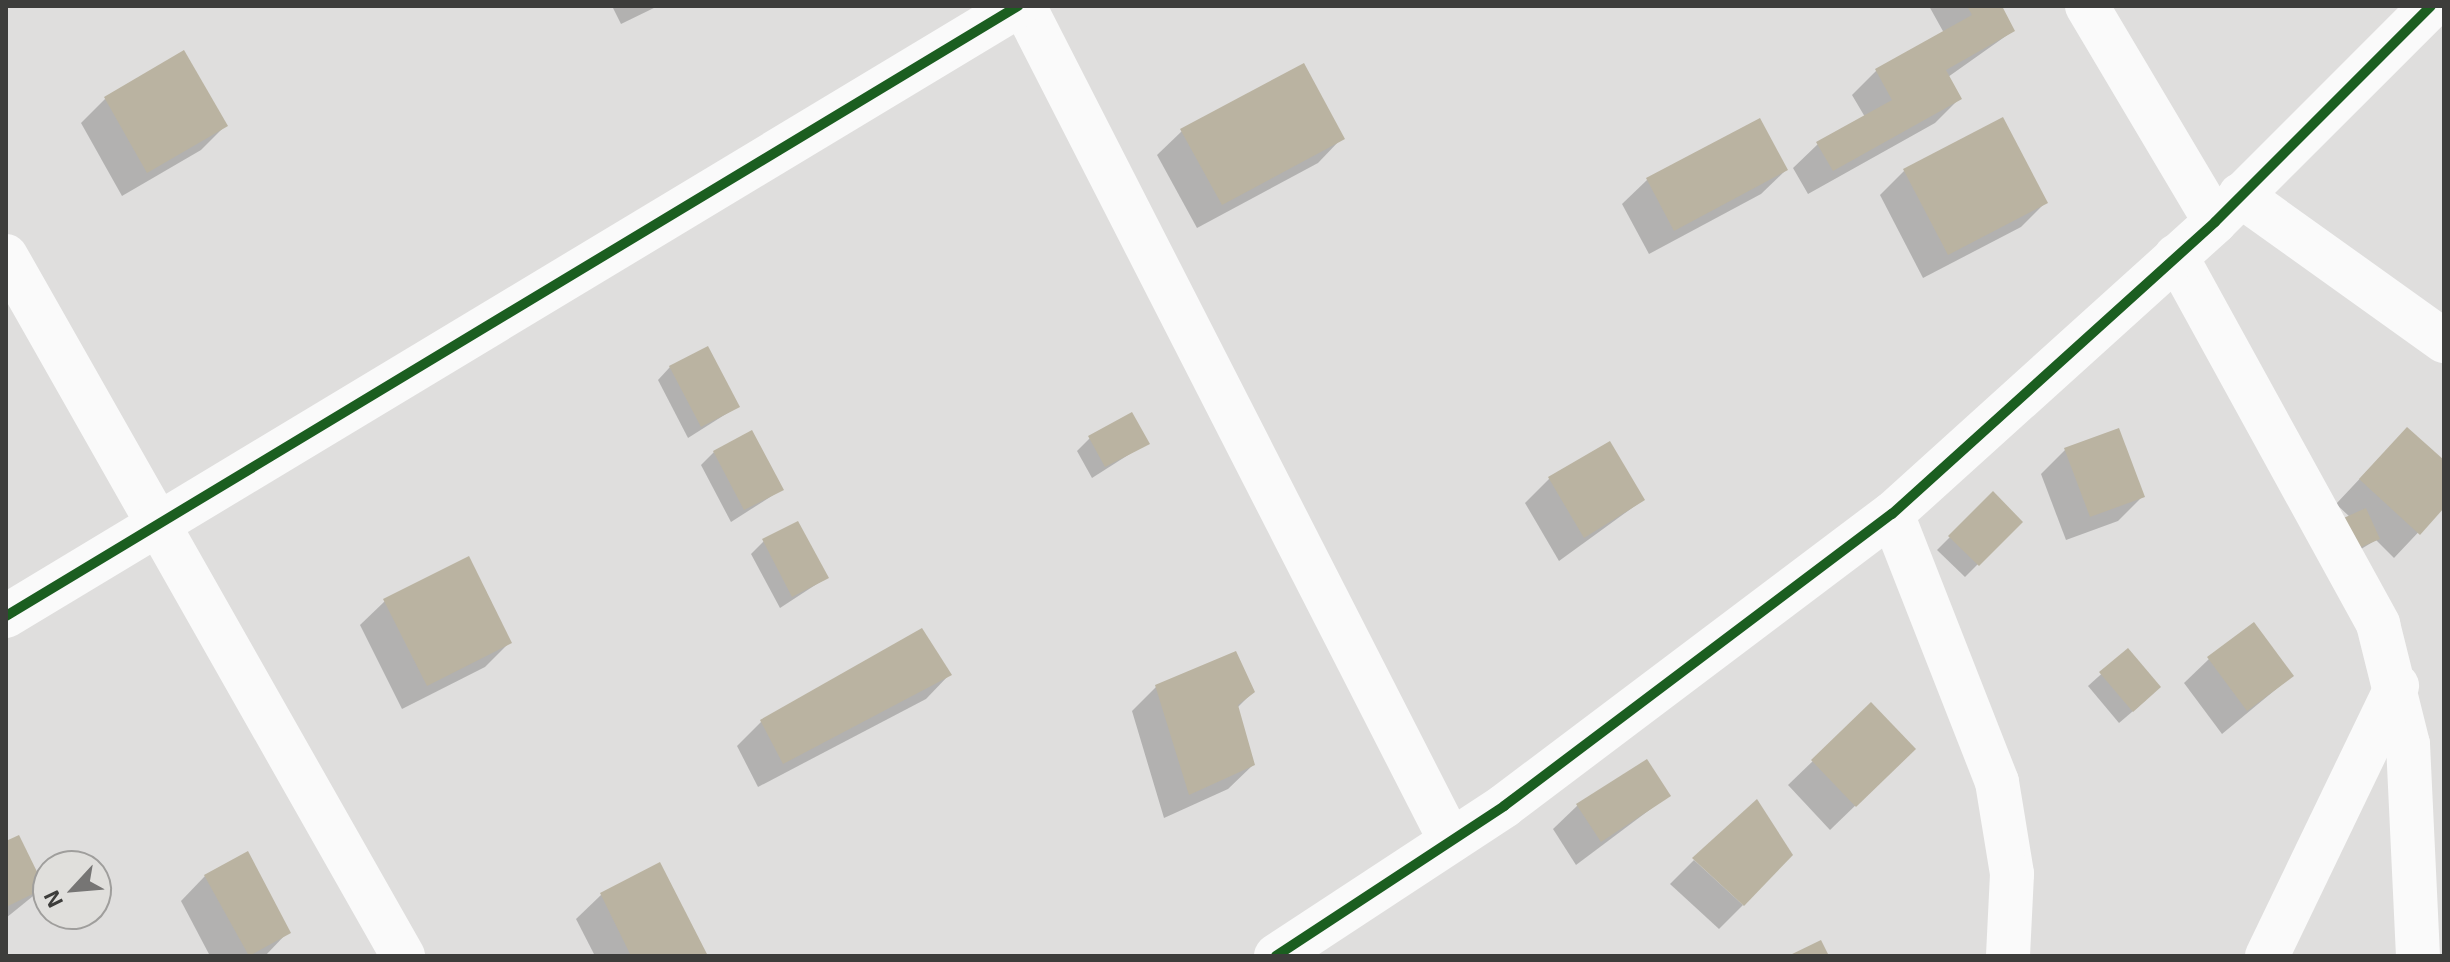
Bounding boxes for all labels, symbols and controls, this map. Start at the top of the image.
north arrow [32,850,112,930]
text: N [37,887,67,912]

